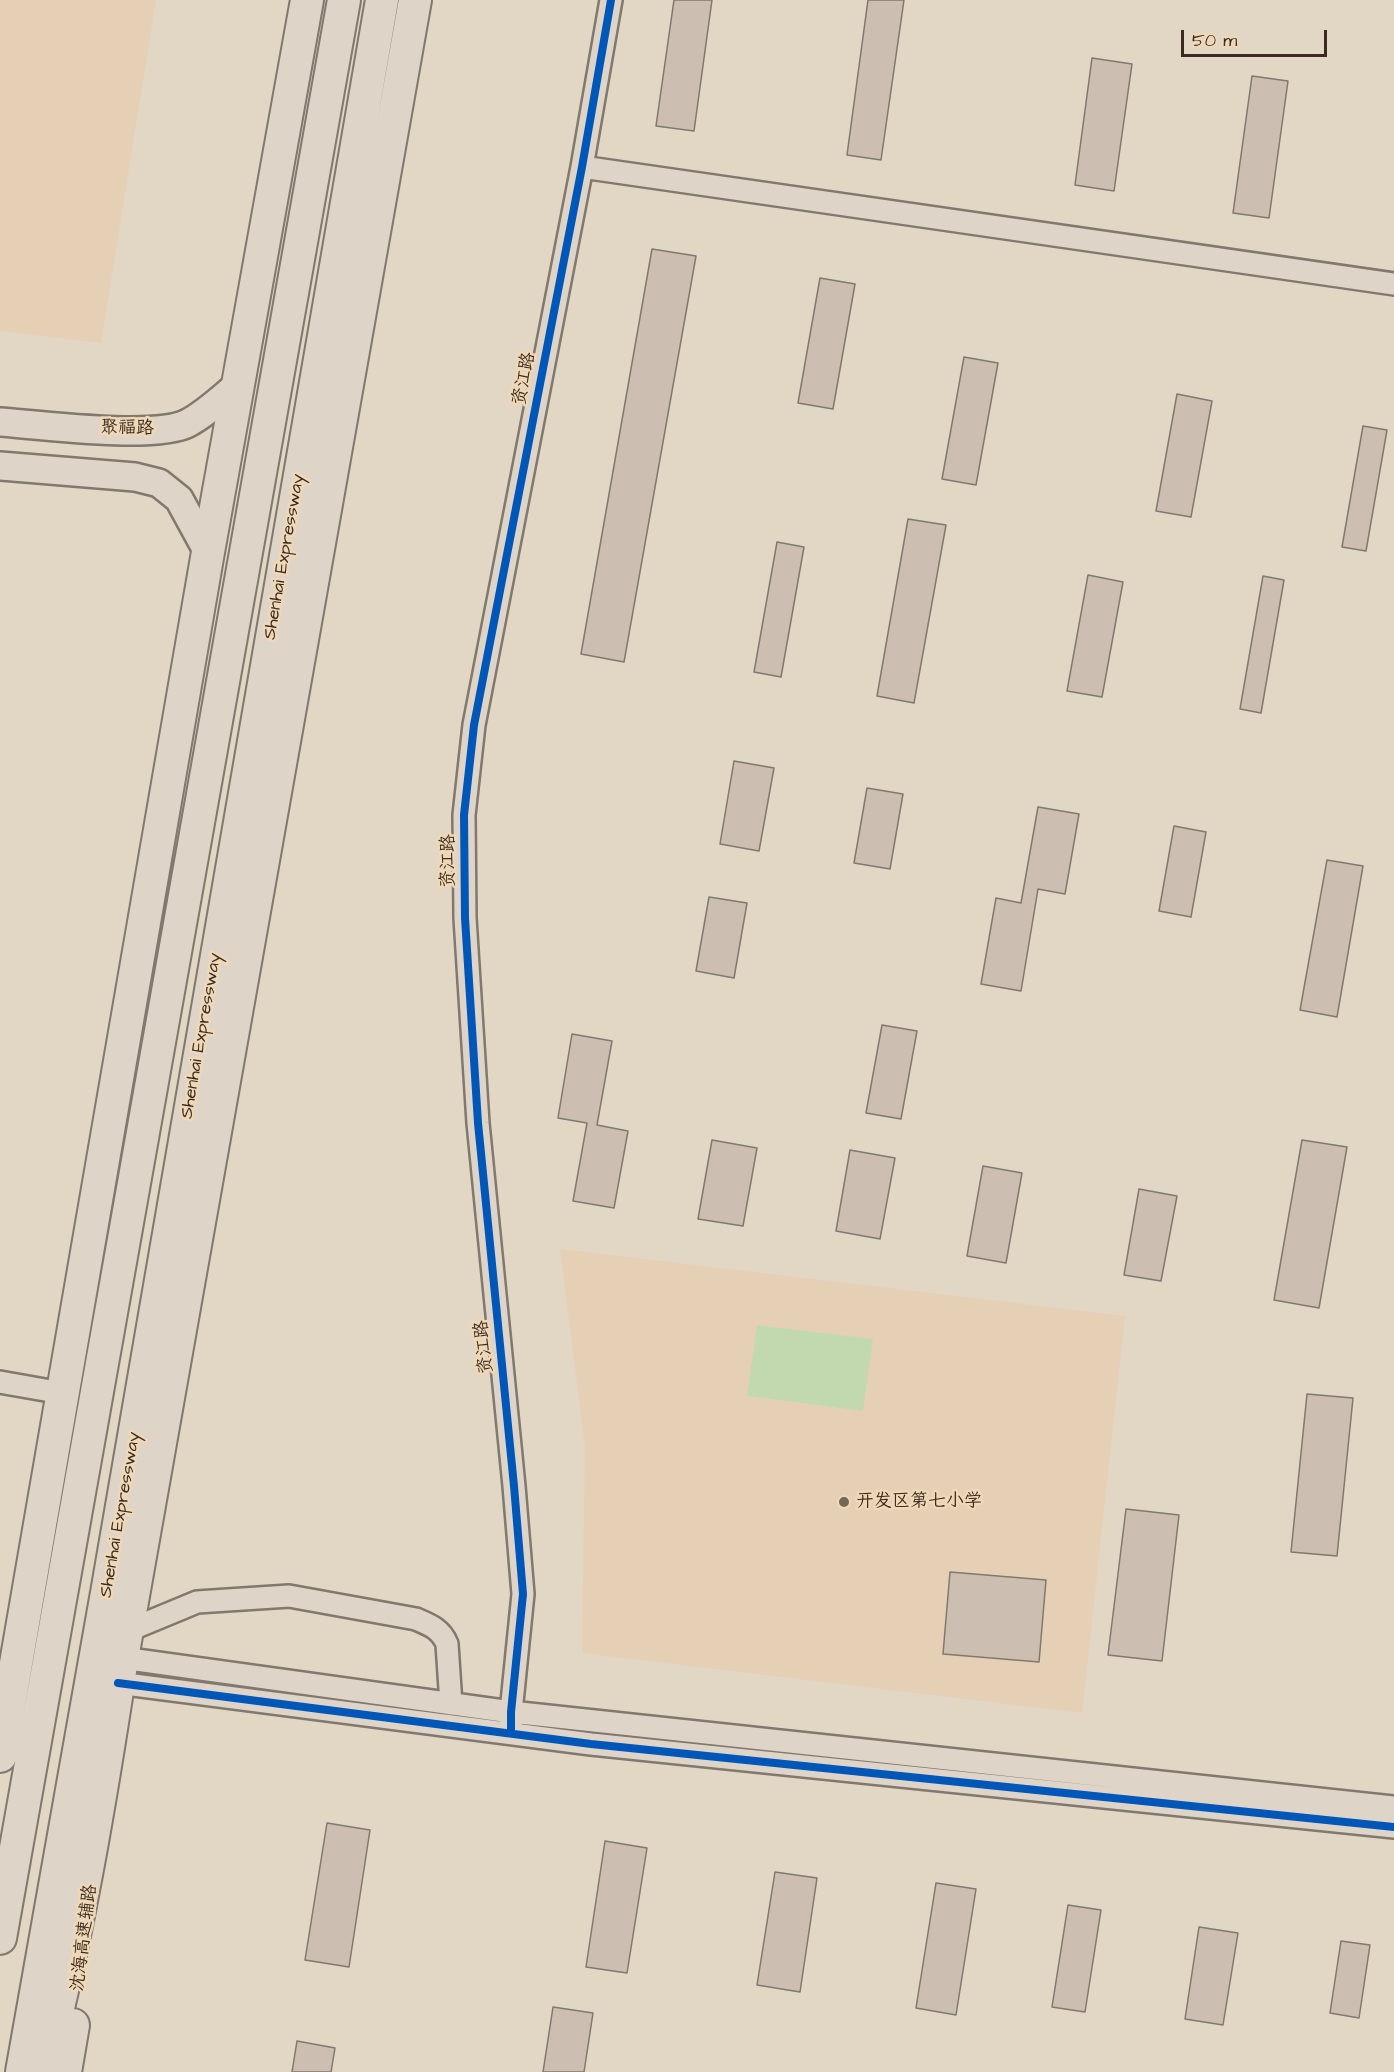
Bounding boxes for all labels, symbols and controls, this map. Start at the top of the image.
scale bar [1184,18,1330,56]
text: 50 m [1192,28,1237,53]
street label: 资江路 [509,350,541,408]
street label: 聚福路 [100,418,154,440]
street label: Shenhai Expressway [260,473,310,641]
street label: 资江路 [438,834,460,888]
street label: Shenhai Expressway [177,952,227,1120]
street label: 资江路 [471,1319,499,1375]
street label: Shenhai Expressway [96,1431,146,1599]
place label: 开发区第七小学 [856,1491,982,1513]
marker: 开发区第七小学 [837,1495,851,1509]
street label: 沈海高速辅路 [68,1883,102,1993]

